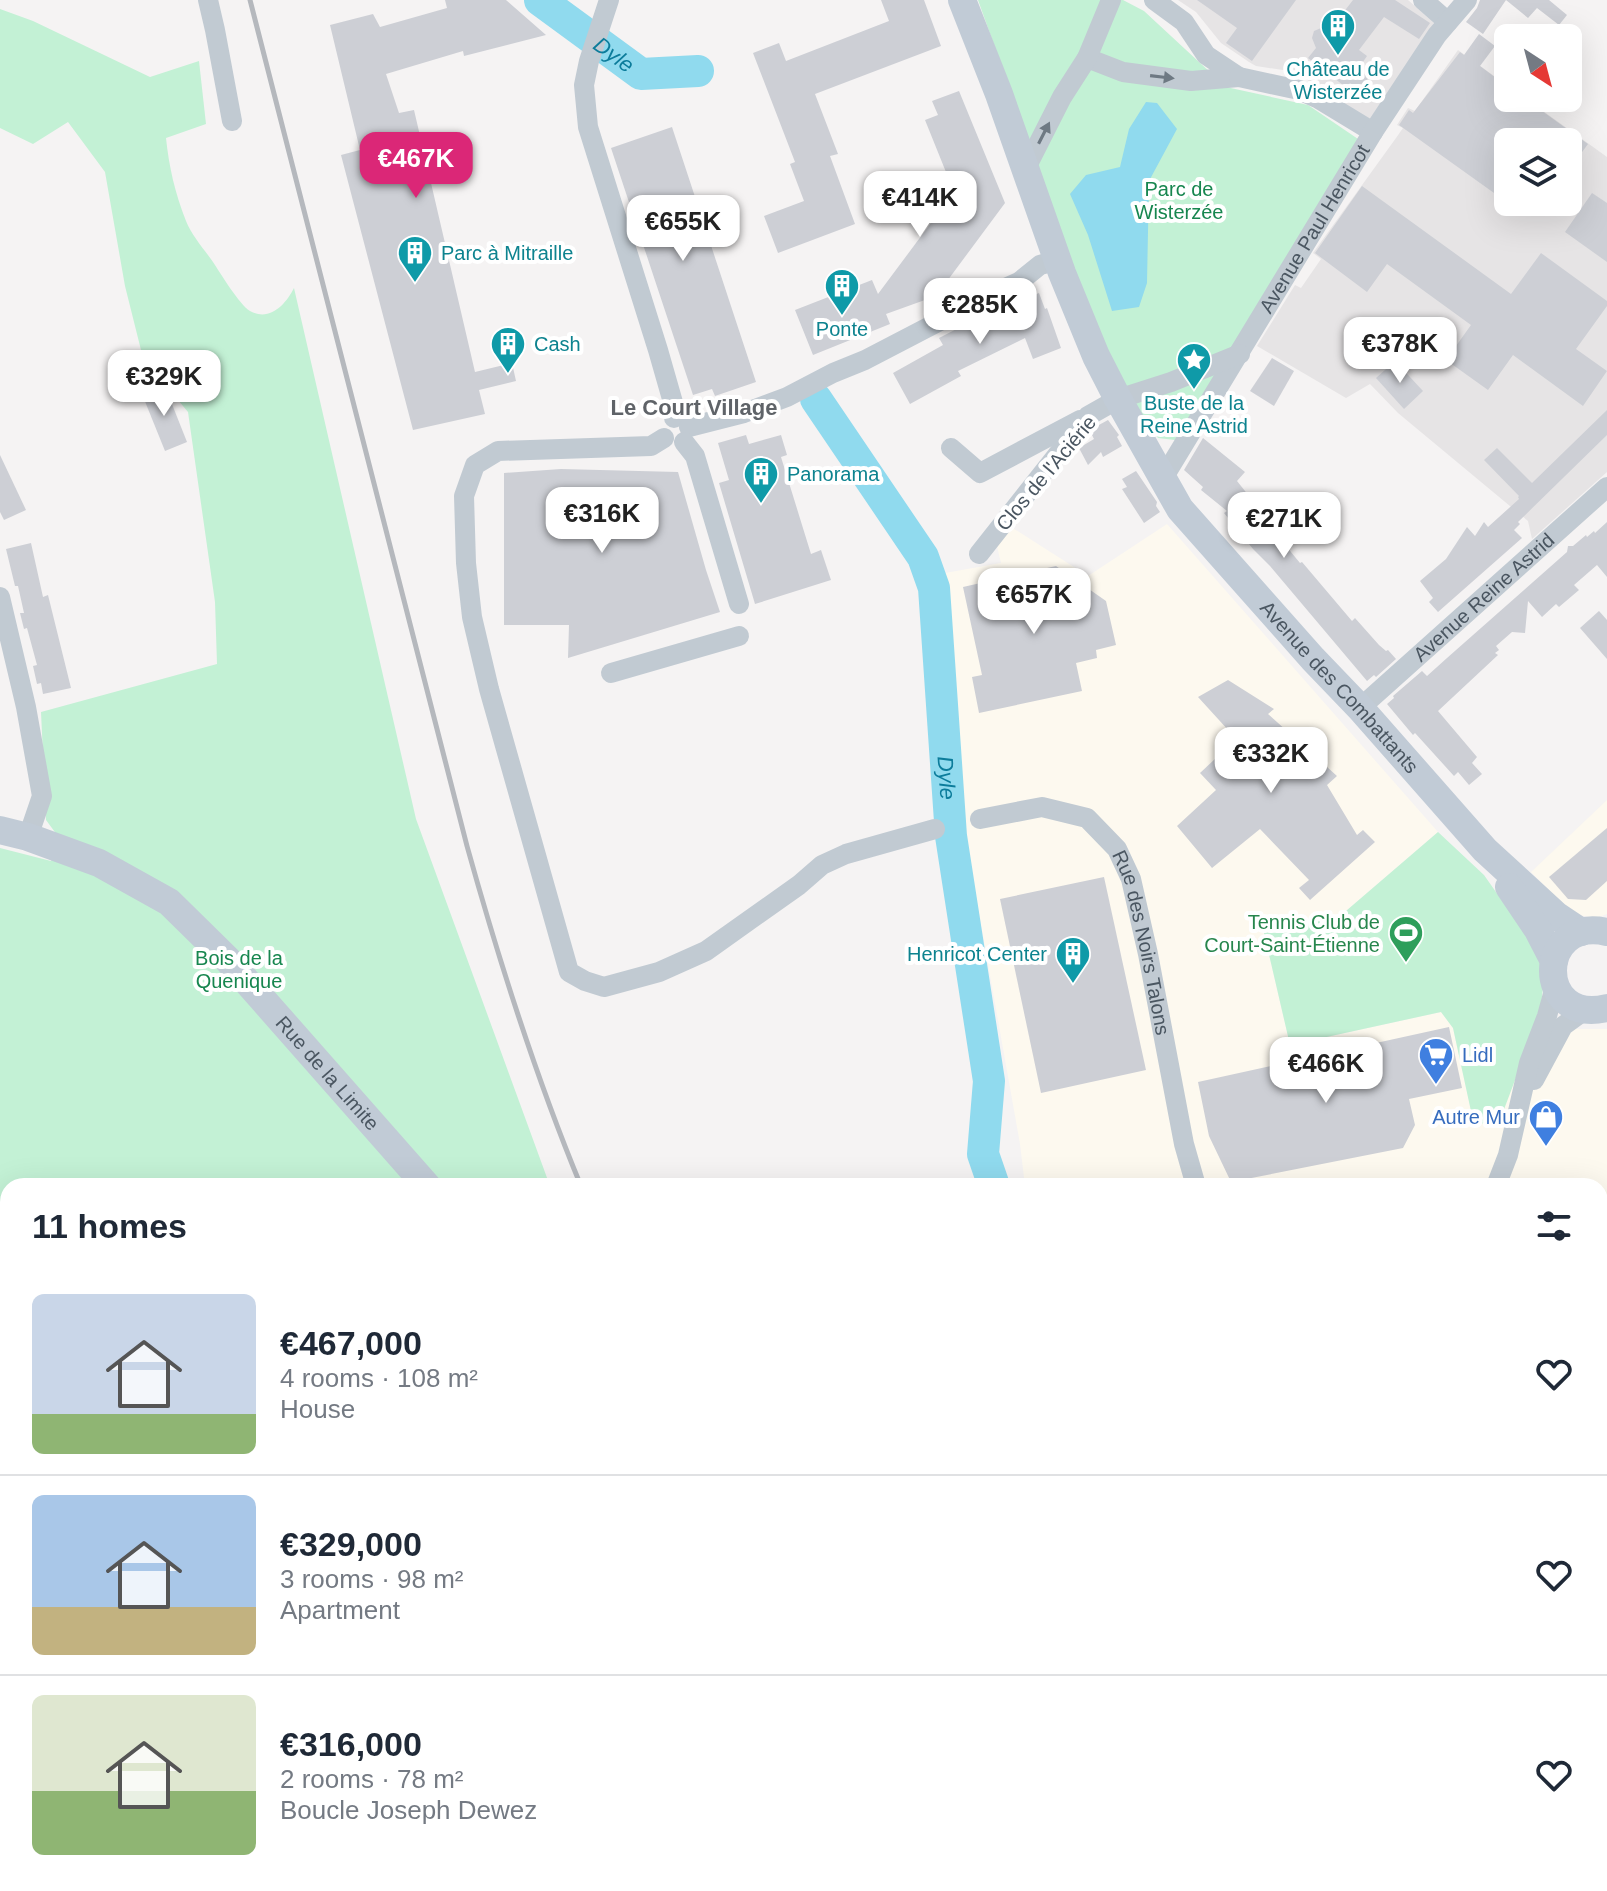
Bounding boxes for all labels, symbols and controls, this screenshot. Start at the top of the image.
building icon: Château de Wisterzée [1319,7,1357,57]
north arrow [1494,24,1582,112]
map controls [1494,24,1582,216]
water label: Dyle [589,31,639,77]
place label: Château de Wisterzée [1286,58,1390,103]
one-way arrow [1150,70,1175,83]
one-way arrow [1037,122,1050,145]
button: layers [1494,128,1582,216]
pin: €467K [360,132,472,200]
street label: Avenue Paul Henricot [1255,140,1374,317]
text: €467K [378,143,454,173]
pin: €414K [864,171,976,239]
park label: Parc de Wisterzée [1135,178,1223,223]
text: €414K [882,182,958,212]
pin: €655K [627,195,739,263]
text: €655K [645,206,721,236]
building icon: Parc à Mitraille [396,234,434,284]
place label: Parc à Mitraille [441,242,573,264]
building icon: Ponte [823,267,861,317]
pin: €285K [924,278,1036,346]
text: €285K [942,289,1018,319]
pin: €378K [1344,317,1456,385]
place label: Ponte [816,318,868,340]
building icon: Cash [489,325,527,375]
text: €378K [1362,328,1438,358]
place label: Cash [534,333,581,355]
place icon: Buste de la Reine Astrid [1175,341,1213,391]
pin: €329K [108,350,220,418]
text: €329K [126,361,202,391]
place label: Buste de la Reine Astrid [1140,392,1248,437]
district label: Le Court Village [610,395,778,420]
street label: Clos de l'Aciérie [992,411,1100,535]
building icon: Panorama [742,455,780,505]
place label: Panorama [787,463,880,485]
pin: €316K [546,487,658,555]
pin: €271K [1228,492,1340,560]
text: €316K [564,498,640,528]
text: €271K [1246,503,1322,533]
street label: Avenue Reine Astrid [1409,529,1558,666]
pin: €657K [978,568,1090,636]
text: €657K [996,579,1072,609]
street label: Avenue des Combattants [1256,597,1423,777]
pin: €332K [1215,727,1327,795]
text: €332K [1233,738,1309,768]
water label: Dyle [933,755,961,801]
street label: Rue des Noirs Talons [1108,847,1174,1037]
place label: Tennis Club de Court-Saint-Étienne [1204,911,1380,956]
sports icon: Tennis Club de Court-Saint-Étienne [1387,914,1425,964]
building icon: Henricot Center [1054,935,1092,985]
place label: Henricot Center [907,943,1047,965]
park label: Bois de la Quenique [195,947,284,992]
street label: Rue de la Limite [271,1012,384,1135]
supermarket icon: Lidl [1417,1036,1455,1086]
pin: €466K [1270,1037,1382,1105]
place label: Lidl [1462,1044,1493,1066]
text: €466K [1288,1048,1364,1078]
shop icon: Autre Mur [1527,1098,1565,1148]
place label: Autre Mur [1432,1106,1520,1128]
icon: filters [1532,1204,1576,1248]
text: 11 homes [32,1207,187,1245]
text: €467,000 [280,1324,422,1362]
icon: home [96,1326,192,1422]
icon: heart [1532,1352,1576,1396]
text: 4 rooms · 108 m² [280,1363,478,1393]
text: House [280,1394,355,1424]
text: €329,000 [280,1525,422,1563]
icon: home [96,1527,192,1623]
icon: heart [1532,1553,1576,1597]
text: 3 rooms · 98 m² [280,1564,464,1594]
text: Apartment [280,1595,400,1625]
text: €316,000 [280,1725,422,1763]
icon: home [96,1727,192,1823]
icon: heart [1532,1753,1576,1797]
text: 2 rooms · 78 m² [280,1764,464,1794]
text: Boucle Joseph Dewez [280,1795,537,1825]

